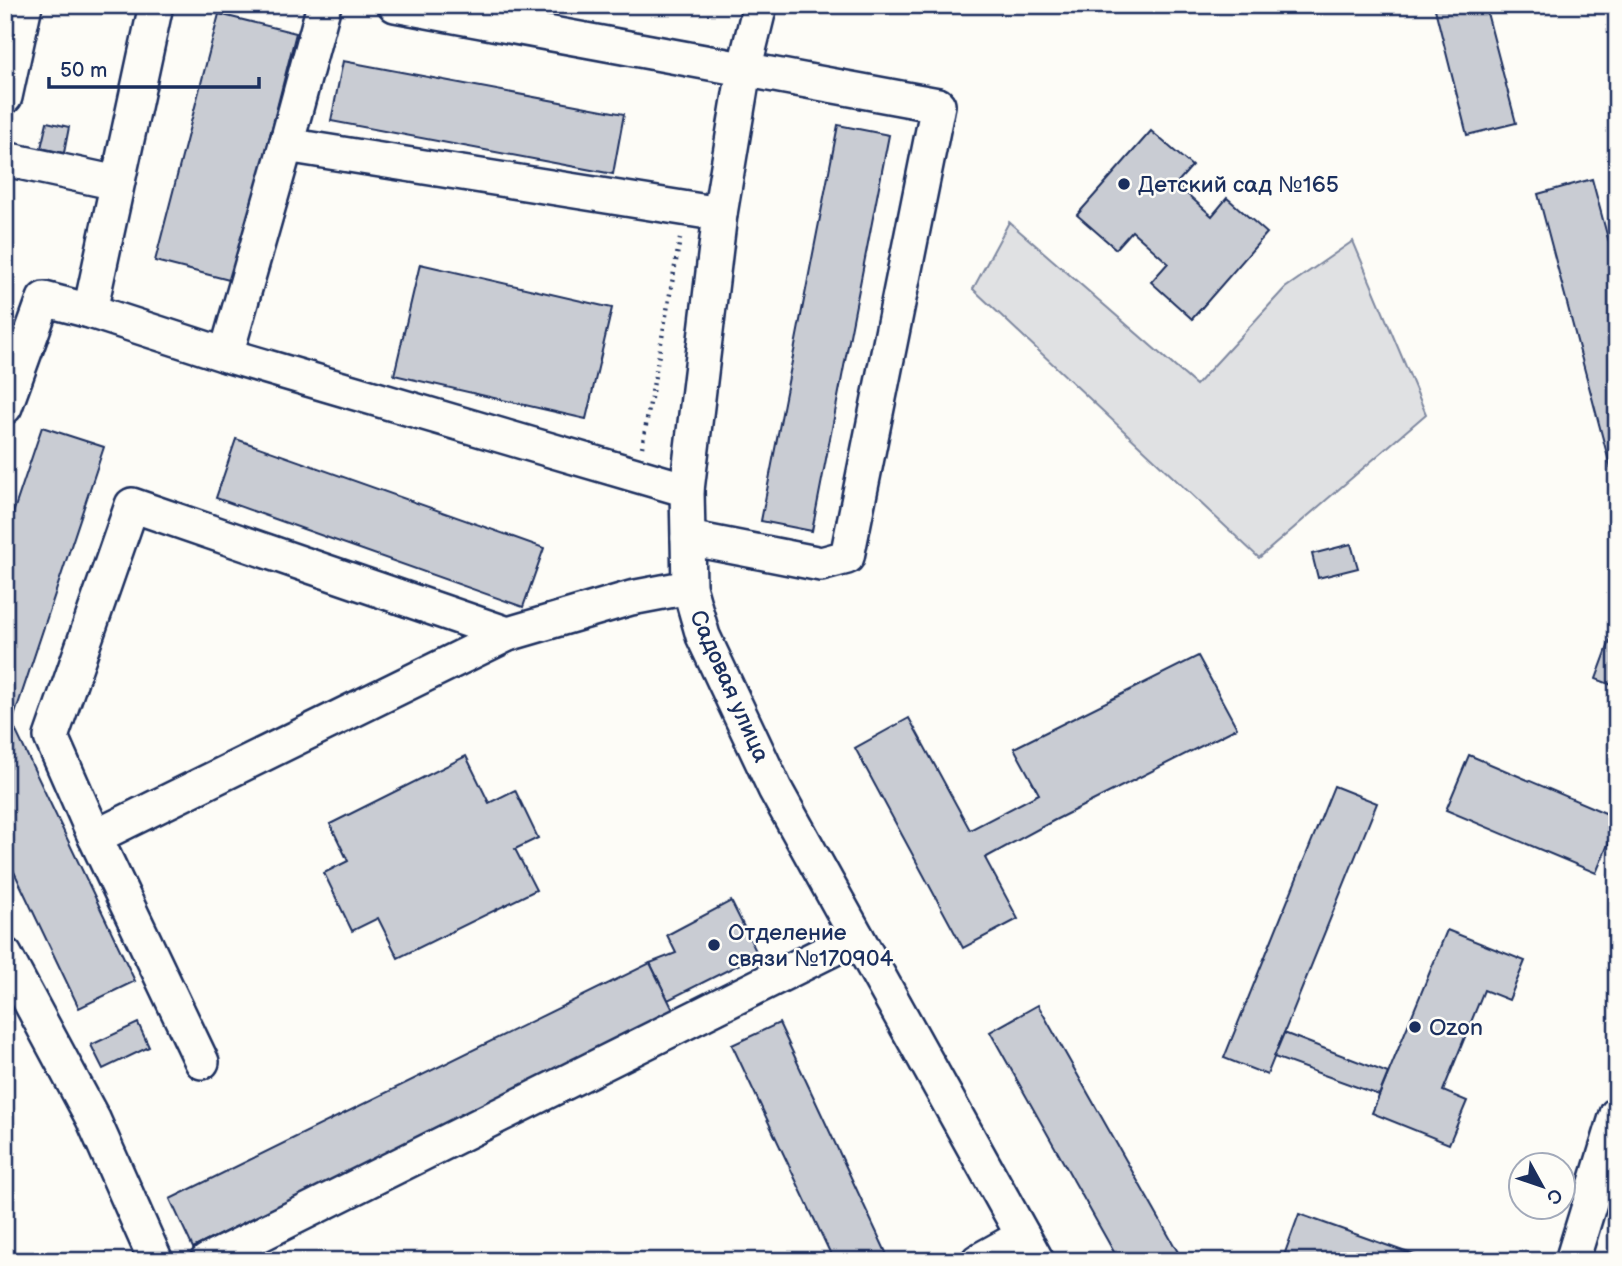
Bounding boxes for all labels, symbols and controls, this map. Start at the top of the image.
scale bar [49,46,259,90]
text: 50 m [60,58,107,83]
place label: Детский сад №165 [1138,171,1339,199]
marker: Детский сад №165 [1116,176,1132,192]
street label: Садовая улица [683,606,775,767]
place label: Отделение связи №170904 [728,919,893,973]
marker: Отделение связи №170904 [706,937,722,953]
place label: Ozon [1429,1014,1483,1042]
marker: Ozon [1407,1019,1423,1035]
north arrow [1506,1150,1576,1220]
text: С [1541,1184,1567,1208]

